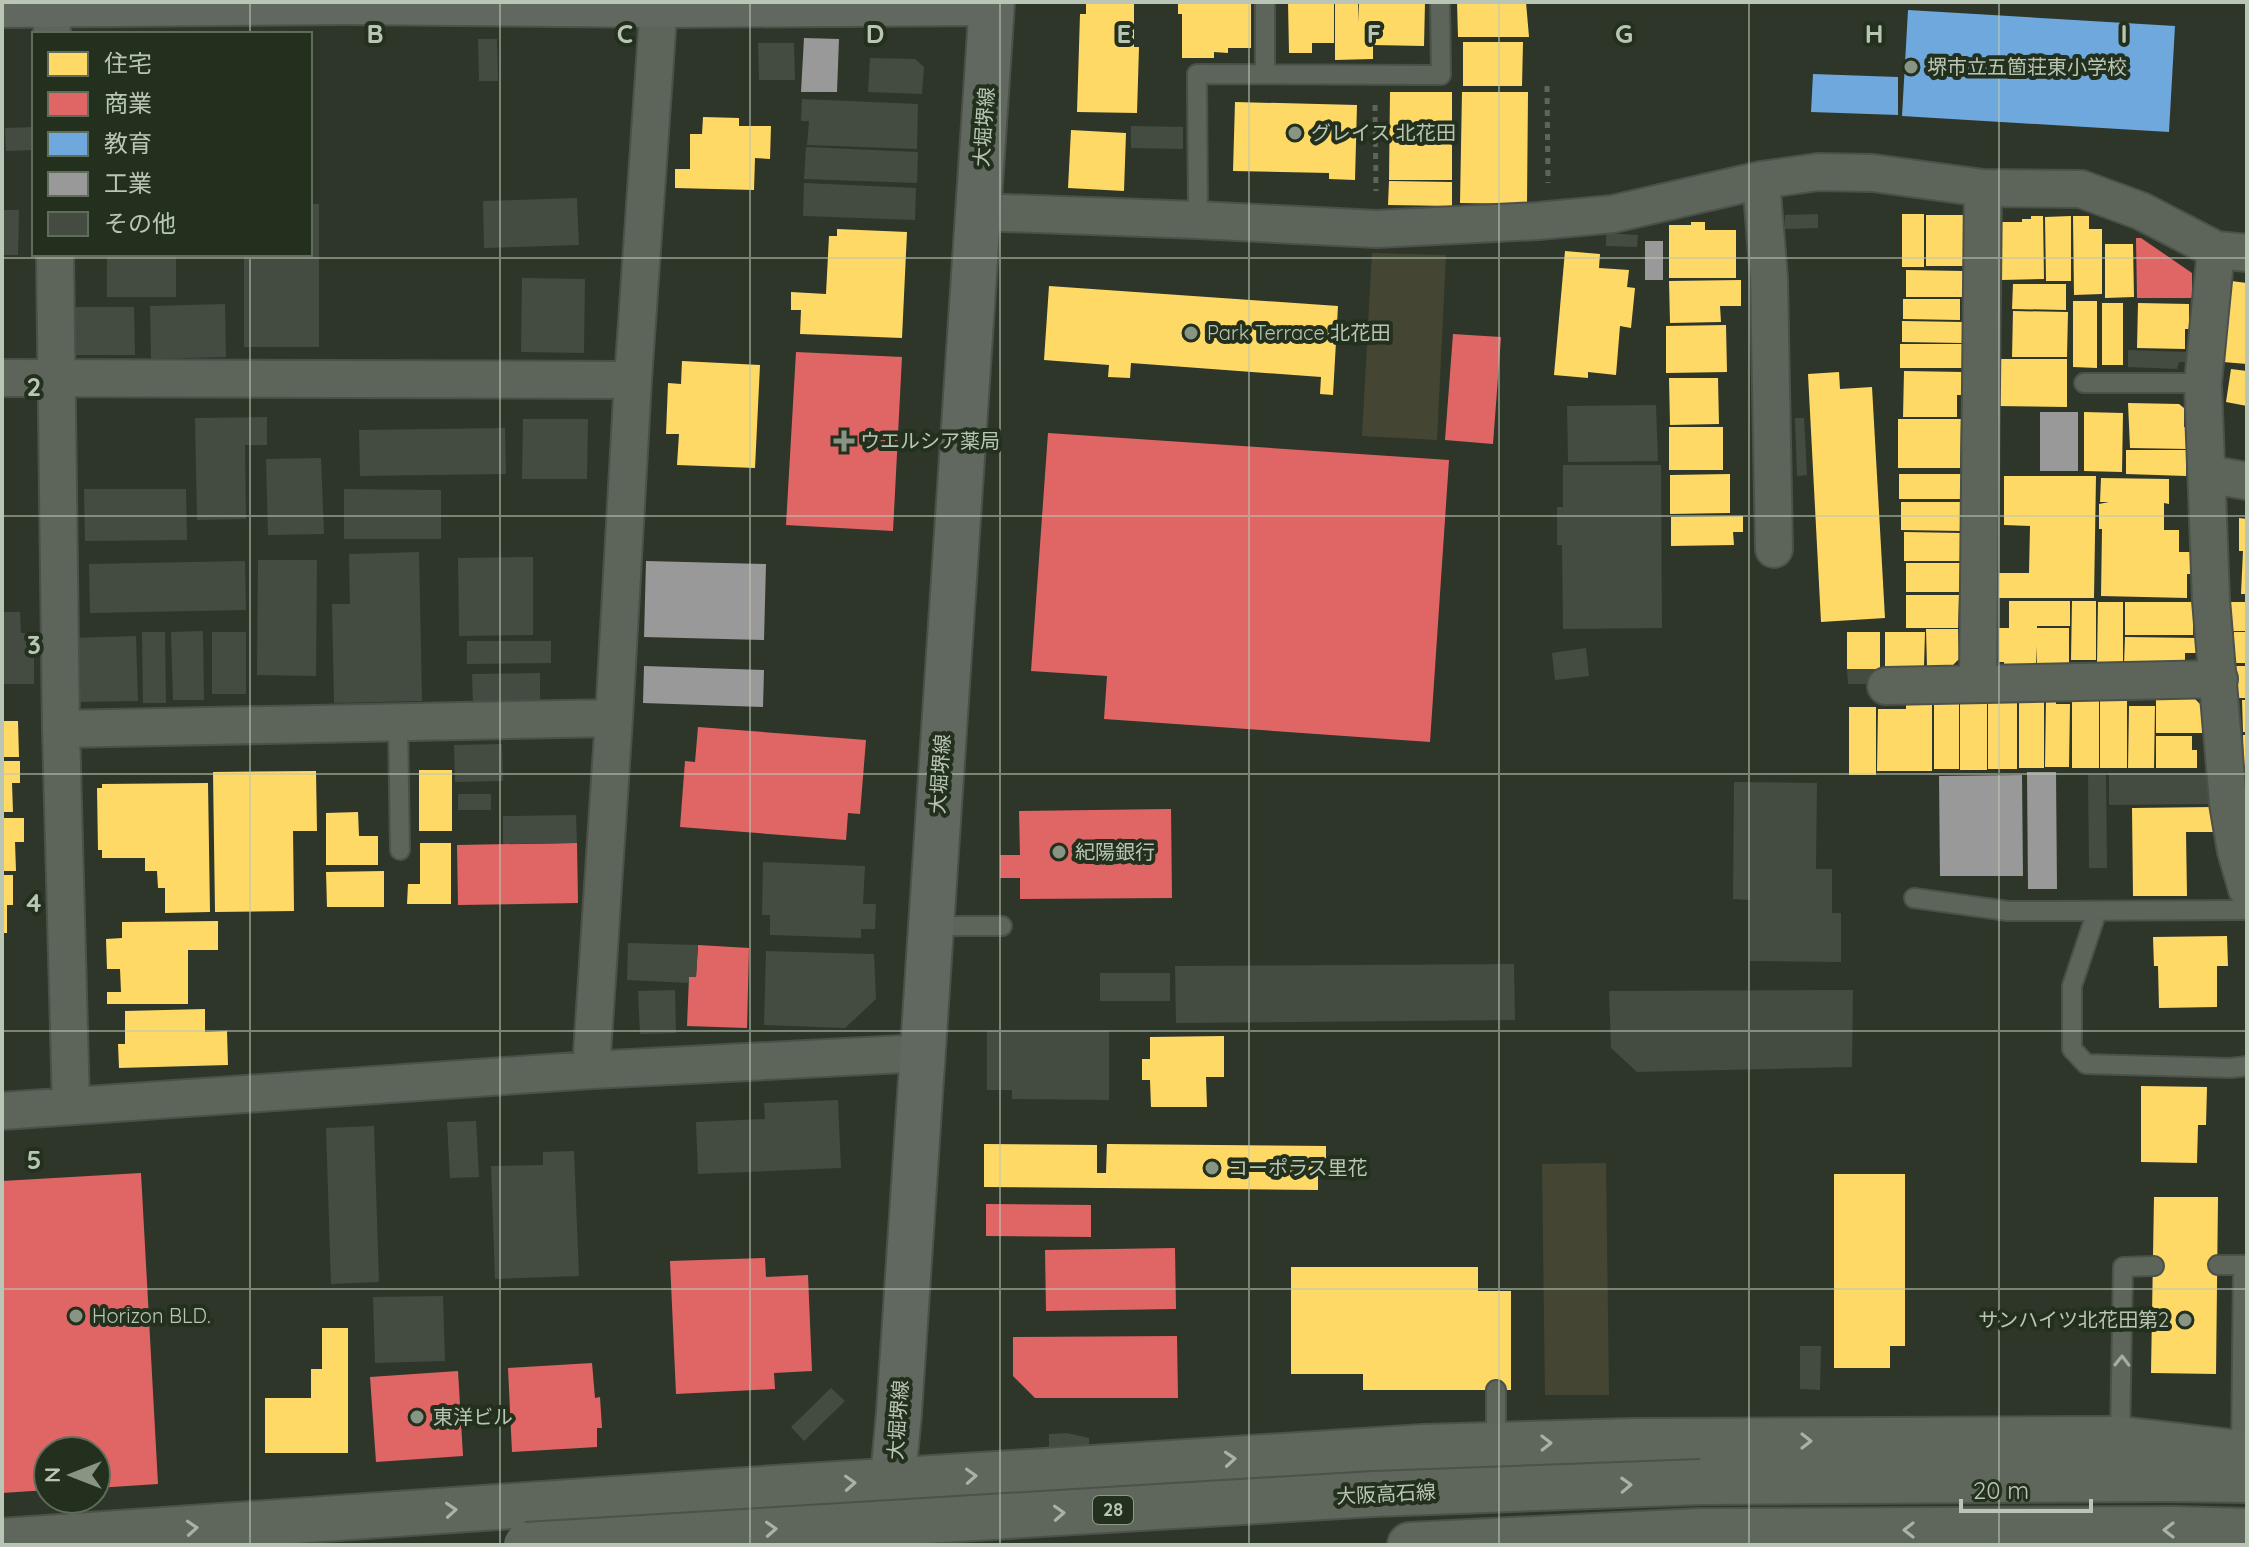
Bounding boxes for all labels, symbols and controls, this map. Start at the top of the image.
text: B [366,17,384,50]
text: C [617,17,633,50]
text: D [866,17,884,50]
text: E [1117,17,1131,50]
text: F [1367,17,1381,50]
text: G [1615,17,1633,50]
text: H [1865,17,1883,50]
text: I [2120,17,2128,50]
legend [32,32,312,256]
text: 住宅 [104,48,152,78]
place label: 堺市立五箇荘東小学校 [1927,54,2127,79]
marker: 堺市立五箇荘東小学校 [1902,58,1920,76]
street label: 大堀堺線 [968,86,999,168]
text: 商業 [104,88,152,118]
place label: グレイス 北花田 [1311,120,1456,145]
marker: グレイス 北花田 [1286,124,1304,142]
text: 教育 [104,128,152,158]
text: 工業 [104,168,152,198]
text: その他 [104,208,176,238]
place label: Park Terrace 北花田 [1207,320,1390,345]
marker: Park Terrace 北花田 [1182,324,1200,342]
text: 2 [27,370,41,403]
place label: ウエルシア薬局 [860,428,1000,453]
marker: ウエルシア薬局 [835,432,853,450]
text: 3 [27,628,41,661]
street label: 大堀堺線 [924,733,955,815]
place label: 紀陽銀行 [1075,839,1155,864]
marker: 紀陽銀行 [1050,843,1068,861]
text: 4 [26,886,42,919]
text: 5 [27,1143,41,1176]
place label: コーポラス里花 [1228,1155,1368,1180]
marker: コーポラス里花 [1203,1159,1221,1177]
place label: Horizon BLD. [92,1303,211,1328]
marker: Horizon BLD. [67,1307,85,1325]
place label: サンハイツ北花田第2 [1978,1307,2169,1332]
marker: サンハイツ北花田第2 [2176,1311,2194,1329]
one-way arrow [2113,1354,2131,1367]
street label: 大堀堺線 [882,1379,913,1461]
place label: 東洋ビル [433,1404,513,1429]
marker: 東洋ビル [408,1408,426,1426]
one-way arrow [1800,1432,1813,1449]
north arrow [32,1435,112,1515]
one-way arrow [1540,1435,1553,1452]
one-way arrow [1224,1451,1237,1468]
scale bar [1961,1463,2091,1513]
text: N [38,1467,66,1483]
one-way arrow [965,1468,978,1485]
one-way arrow [844,1475,857,1492]
text: 20 m [1973,1475,2029,1505]
one-way arrow [1620,1476,1633,1493]
street label: 大阪高石線 [1335,1478,1437,1509]
road number: 28 [1093,1496,1133,1524]
one-way arrow [445,1502,458,1519]
one-way arrow [1053,1505,1066,1522]
one-way arrow [186,1520,199,1537]
one-way arrow [765,1521,778,1538]
one-way arrow [1902,1521,1915,1539]
one-way arrow [2162,1521,2175,1539]

